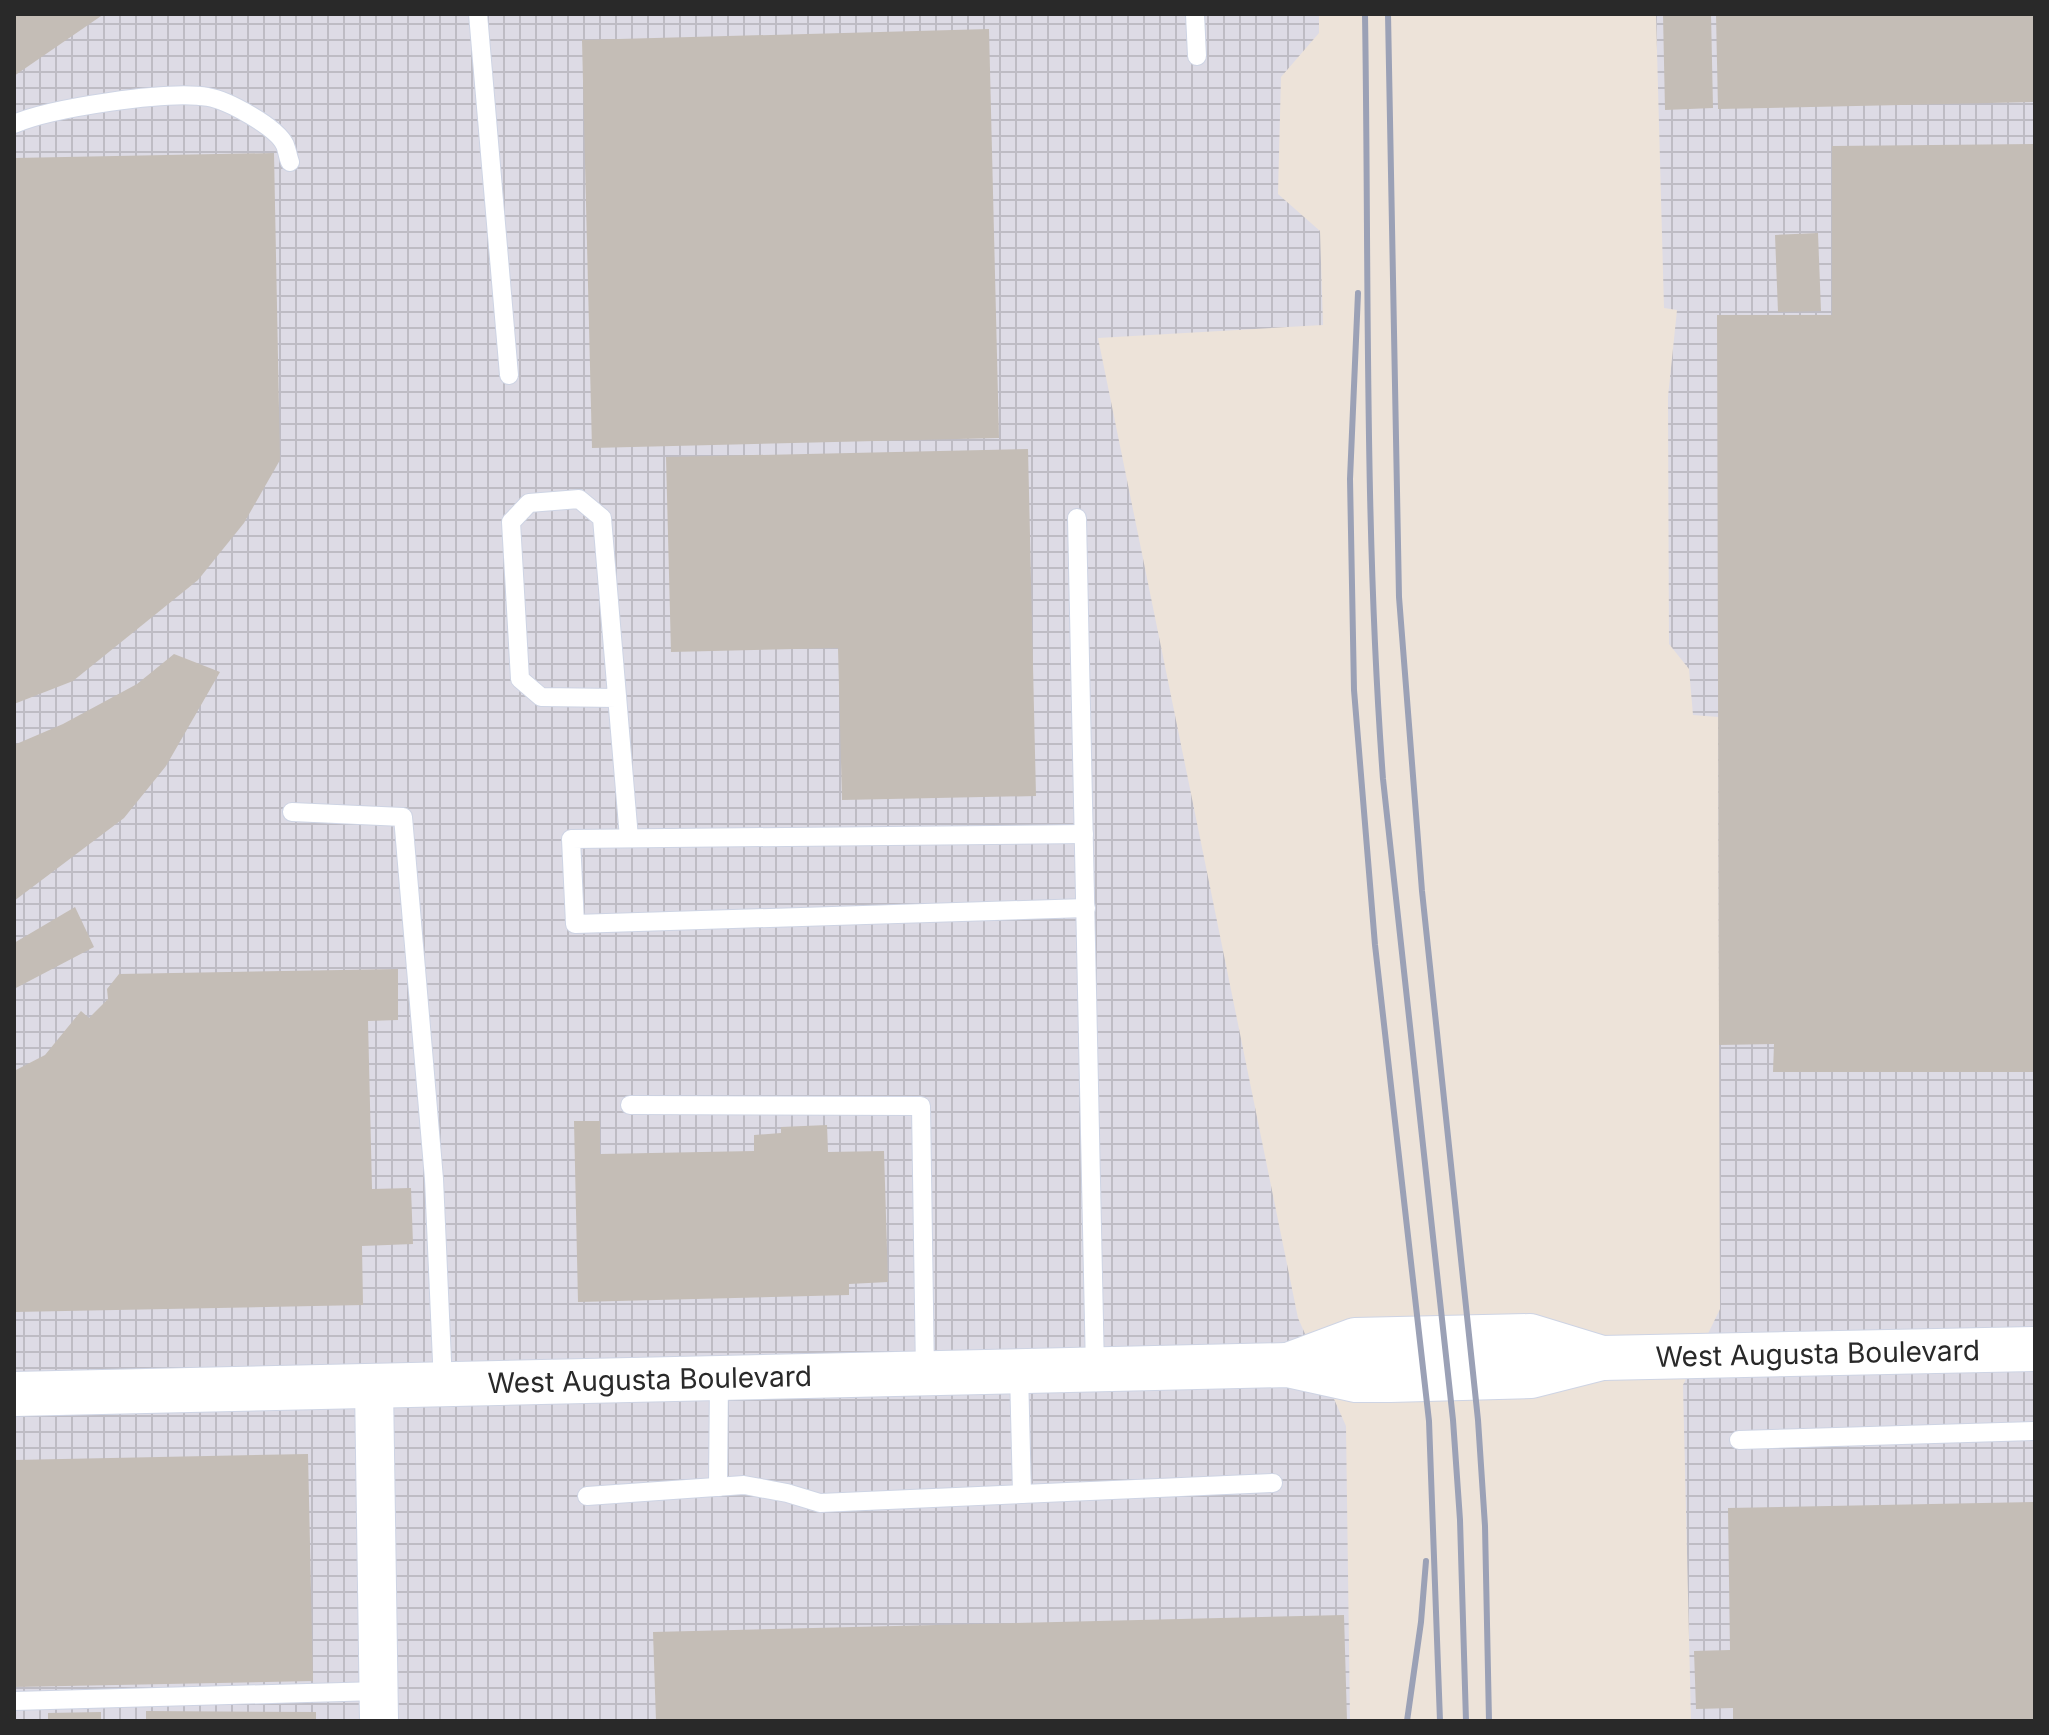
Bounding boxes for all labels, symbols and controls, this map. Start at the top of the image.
street label: West Augusta Boulevard [1655,1333,1980,1374]
street label: West Augusta Boulevard [487,1359,812,1400]

